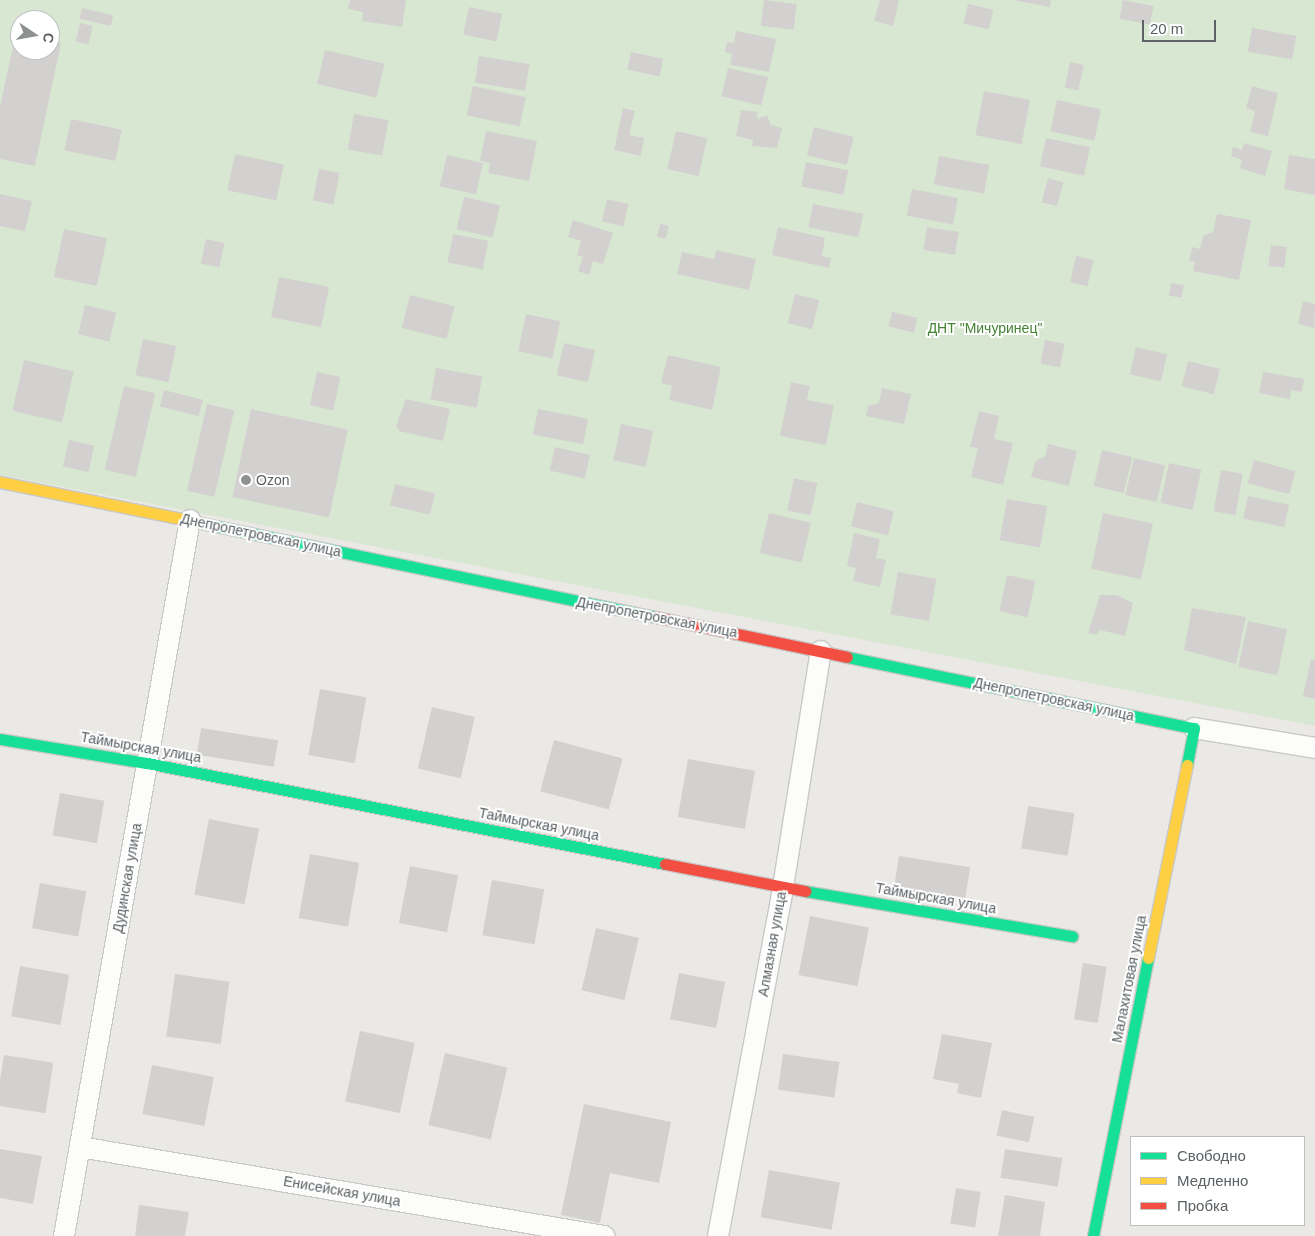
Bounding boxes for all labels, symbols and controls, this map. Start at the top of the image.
north arrow [10,10,60,60]
scale bar [1145,10,1219,42]
text: 20 m [1150,20,1183,37]
text: С [40,31,58,45]
park label: ДНТ "Мичуринец" [928,320,1042,336]
place label: Ozon [256,472,289,488]
marker: Ozon [240,474,252,486]
street label: Днепропетровская улица [179,510,343,560]
street label: Днепропетровская улица [575,593,739,641]
street label: Днепропетровская улица [972,674,1136,724]
street label: Таймырская улица [79,728,203,766]
street label: Таймырская улица [477,804,601,844]
street label: Дудинская улица [109,822,145,934]
street label: Таймырская улица [874,879,998,917]
street label: Алмазная улица [754,890,790,998]
street label: Малахитовая улица [1108,914,1150,1044]
legend [1130,1136,1305,1226]
text: Свободно [1177,1147,1246,1164]
street label: Енисейская улица [282,1172,402,1210]
text: Медленно [1177,1172,1248,1189]
text: Пробка [1177,1197,1228,1214]

